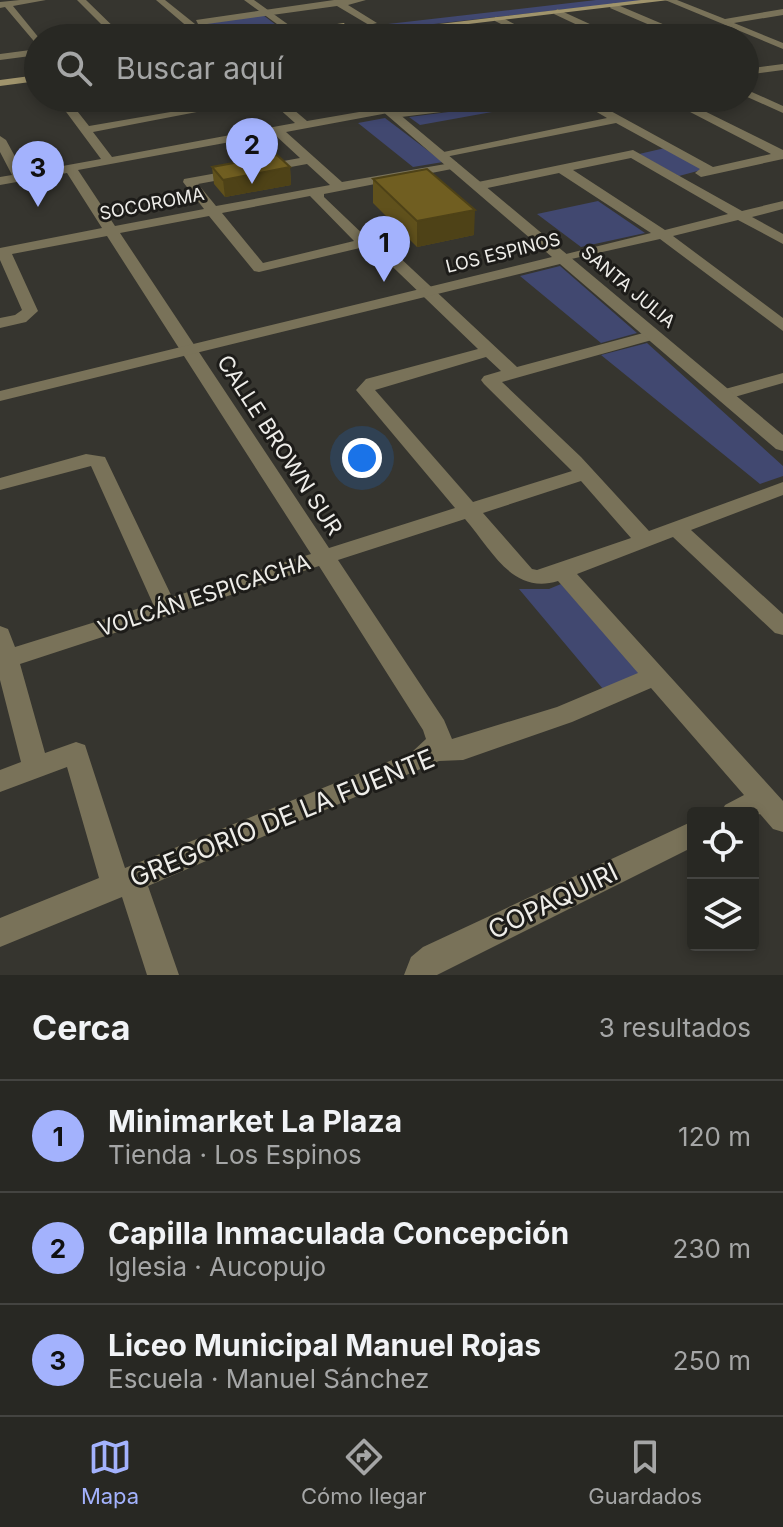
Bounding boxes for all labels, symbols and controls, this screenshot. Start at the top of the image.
search box [24,24,759,112]
icon: search [52,46,96,90]
text: Buscar aquí [116,50,283,86]
pin: 2 [226,118,278,184]
pin: 3 [12,141,64,207]
street label: SOCOROMA [98,183,206,224]
pin: 1 [358,216,410,282]
street label: LOS ESPINOS [443,228,562,277]
street label: SANTA JULIA [577,241,680,332]
street label: CALLE BROWN SUR [212,350,348,540]
your location [342,438,382,478]
street label: VOLCÁN ESPICACHA [95,548,313,642]
street label: GREGORIO DE LA FUENTE [125,742,439,893]
map controls [687,807,759,951]
button: locate [687,807,759,879]
street label: COPAQUIRI [483,856,623,945]
button: layers [687,879,759,951]
text: Cerca [32,1007,131,1048]
text: 3 resultados [599,1012,751,1043]
text: Minimarket La Plaza [108,1103,402,1139]
text: 1 [52,1121,64,1152]
text: 120 m [678,1121,751,1152]
text: Tienda · Los Espinos [108,1139,362,1170]
text: Capilla Inmaculada Concepción [108,1215,569,1251]
text: 2 [50,1233,66,1264]
text: 230 m [673,1233,751,1264]
text: Iglesia · Aucopujo [108,1251,326,1282]
text: Liceo Municipal Manuel Rojas [108,1327,541,1363]
text: 3 [50,1345,66,1376]
text: 250 m [673,1345,751,1376]
text: Escuela · Manuel Sánchez [108,1363,429,1394]
tab: Mapa [81,1435,139,1509]
tab: Cómo llegar [301,1435,426,1509]
tab: Guardados [588,1435,702,1509]

